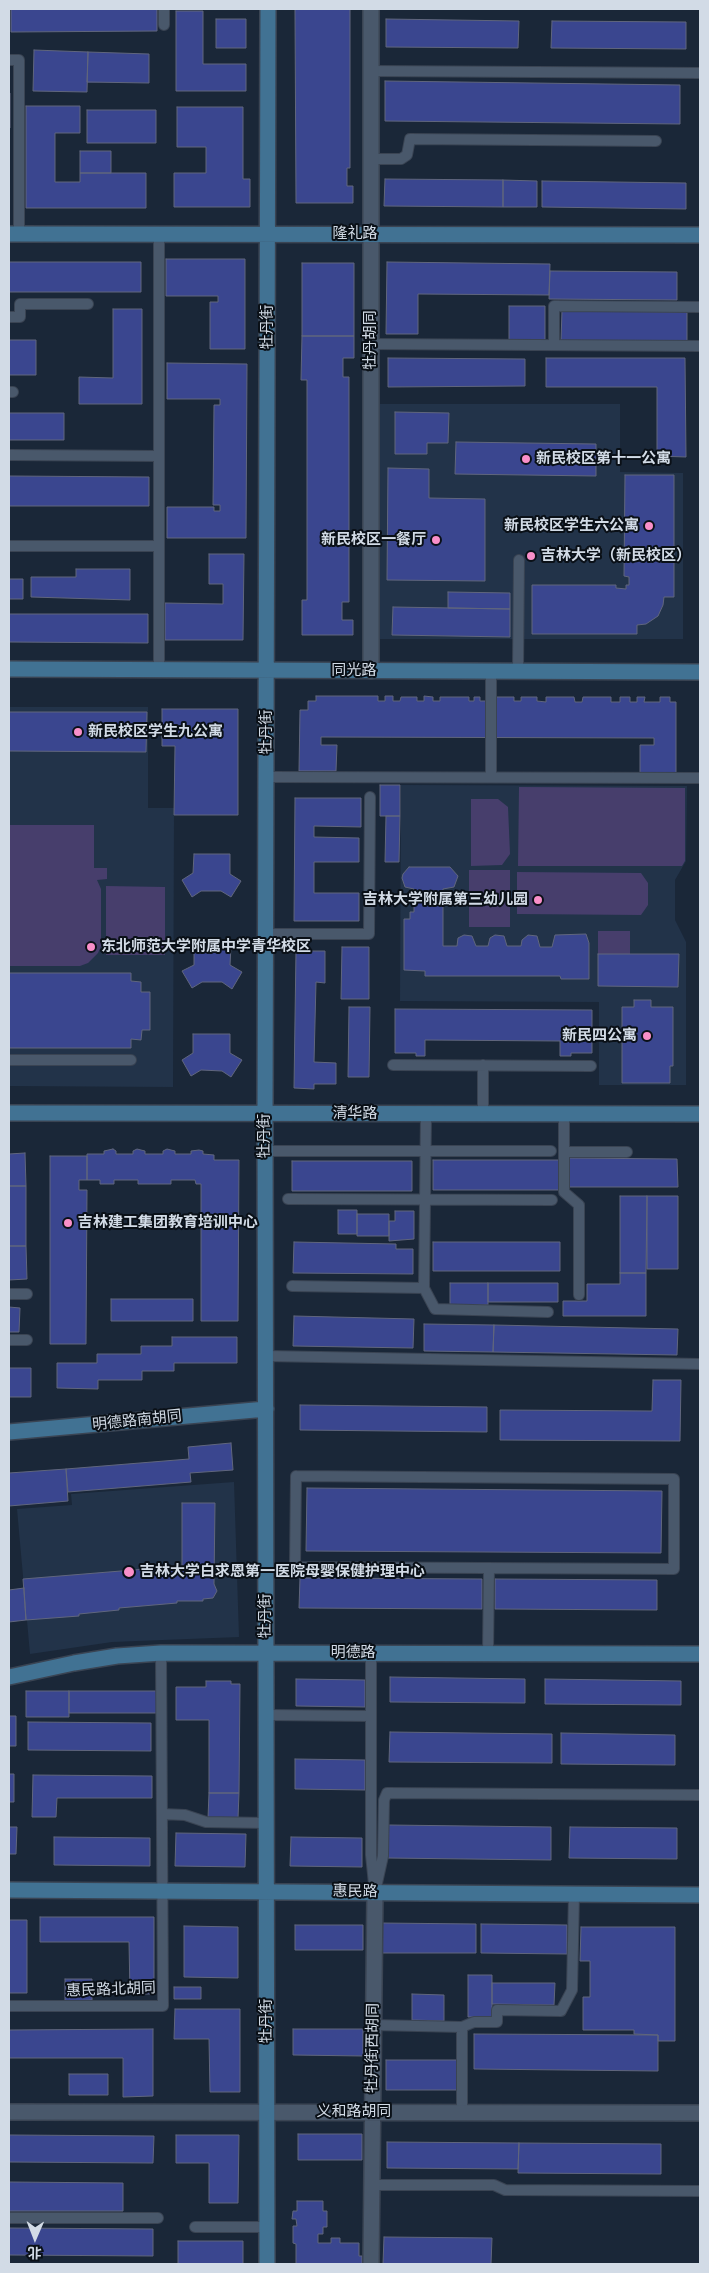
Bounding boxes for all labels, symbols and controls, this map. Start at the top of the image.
street label: 隆礼路 [333,225,377,243]
street label: 牡丹街 [259,305,277,349]
street label: 牡丹胡同 [362,310,380,370]
place label: 新民校区第十一公寓 [536,450,671,468]
marker: 新民校区第十一公寓 [520,453,532,465]
place label: 新民校区学生六公寓 [504,517,639,535]
marker: 新民校区学生六公寓 [643,520,655,532]
place label: 新民校区一餐厅 [321,531,426,549]
marker: 新民校区一餐厅 [430,534,442,546]
place label: 吉林大学（新民校区） [541,547,691,565]
marker: 吉林大学（新民校区） [525,550,537,562]
street label: 同光路 [332,662,376,680]
street label: 牡丹街 [258,710,276,754]
place label: 新民校区学生九公寓 [88,723,223,741]
marker: 新民校区学生九公寓 [72,726,84,738]
place label: 吉林大学附属第三幼儿园 [363,891,528,909]
marker: 吉林大学附属第三幼儿园 [532,894,544,906]
place label: 东北师范大学附属中学青华校区 [101,938,311,956]
marker: 东北师范大学附属中学青华校区 [85,941,97,953]
place label: 新民四公寓 [562,1027,637,1045]
marker: 新民四公寓 [641,1030,653,1042]
street label: 清华路 [333,1105,377,1123]
street label: 牡丹街 [256,1114,274,1158]
place label: 吉林建工集团教育培训中心 [78,1214,258,1232]
marker: 吉林建工集团教育培训中心 [62,1217,74,1229]
street label: 明德路南胡同 [91,1407,183,1435]
place label: 吉林大学白求恩第一医院母婴保健护理中心 [140,1563,425,1581]
marker: 吉林大学白求恩第一医院母婴保健护理中心 [122,1565,136,1579]
street label: 牡丹街 [257,1594,275,1638]
street label: 明德路 [331,1644,375,1662]
street label: 惠民路 [332,1883,378,1901]
street label: 惠民路北胡同 [66,1979,156,2001]
street label: 牡丹街 [258,1999,276,2043]
street label: 牡丹街西胡同 [363,2003,383,2093]
street label: 义和路胡同 [317,2103,391,2121]
north arrow [10,2213,60,2263]
text: 北 [28,2244,42,2262]

